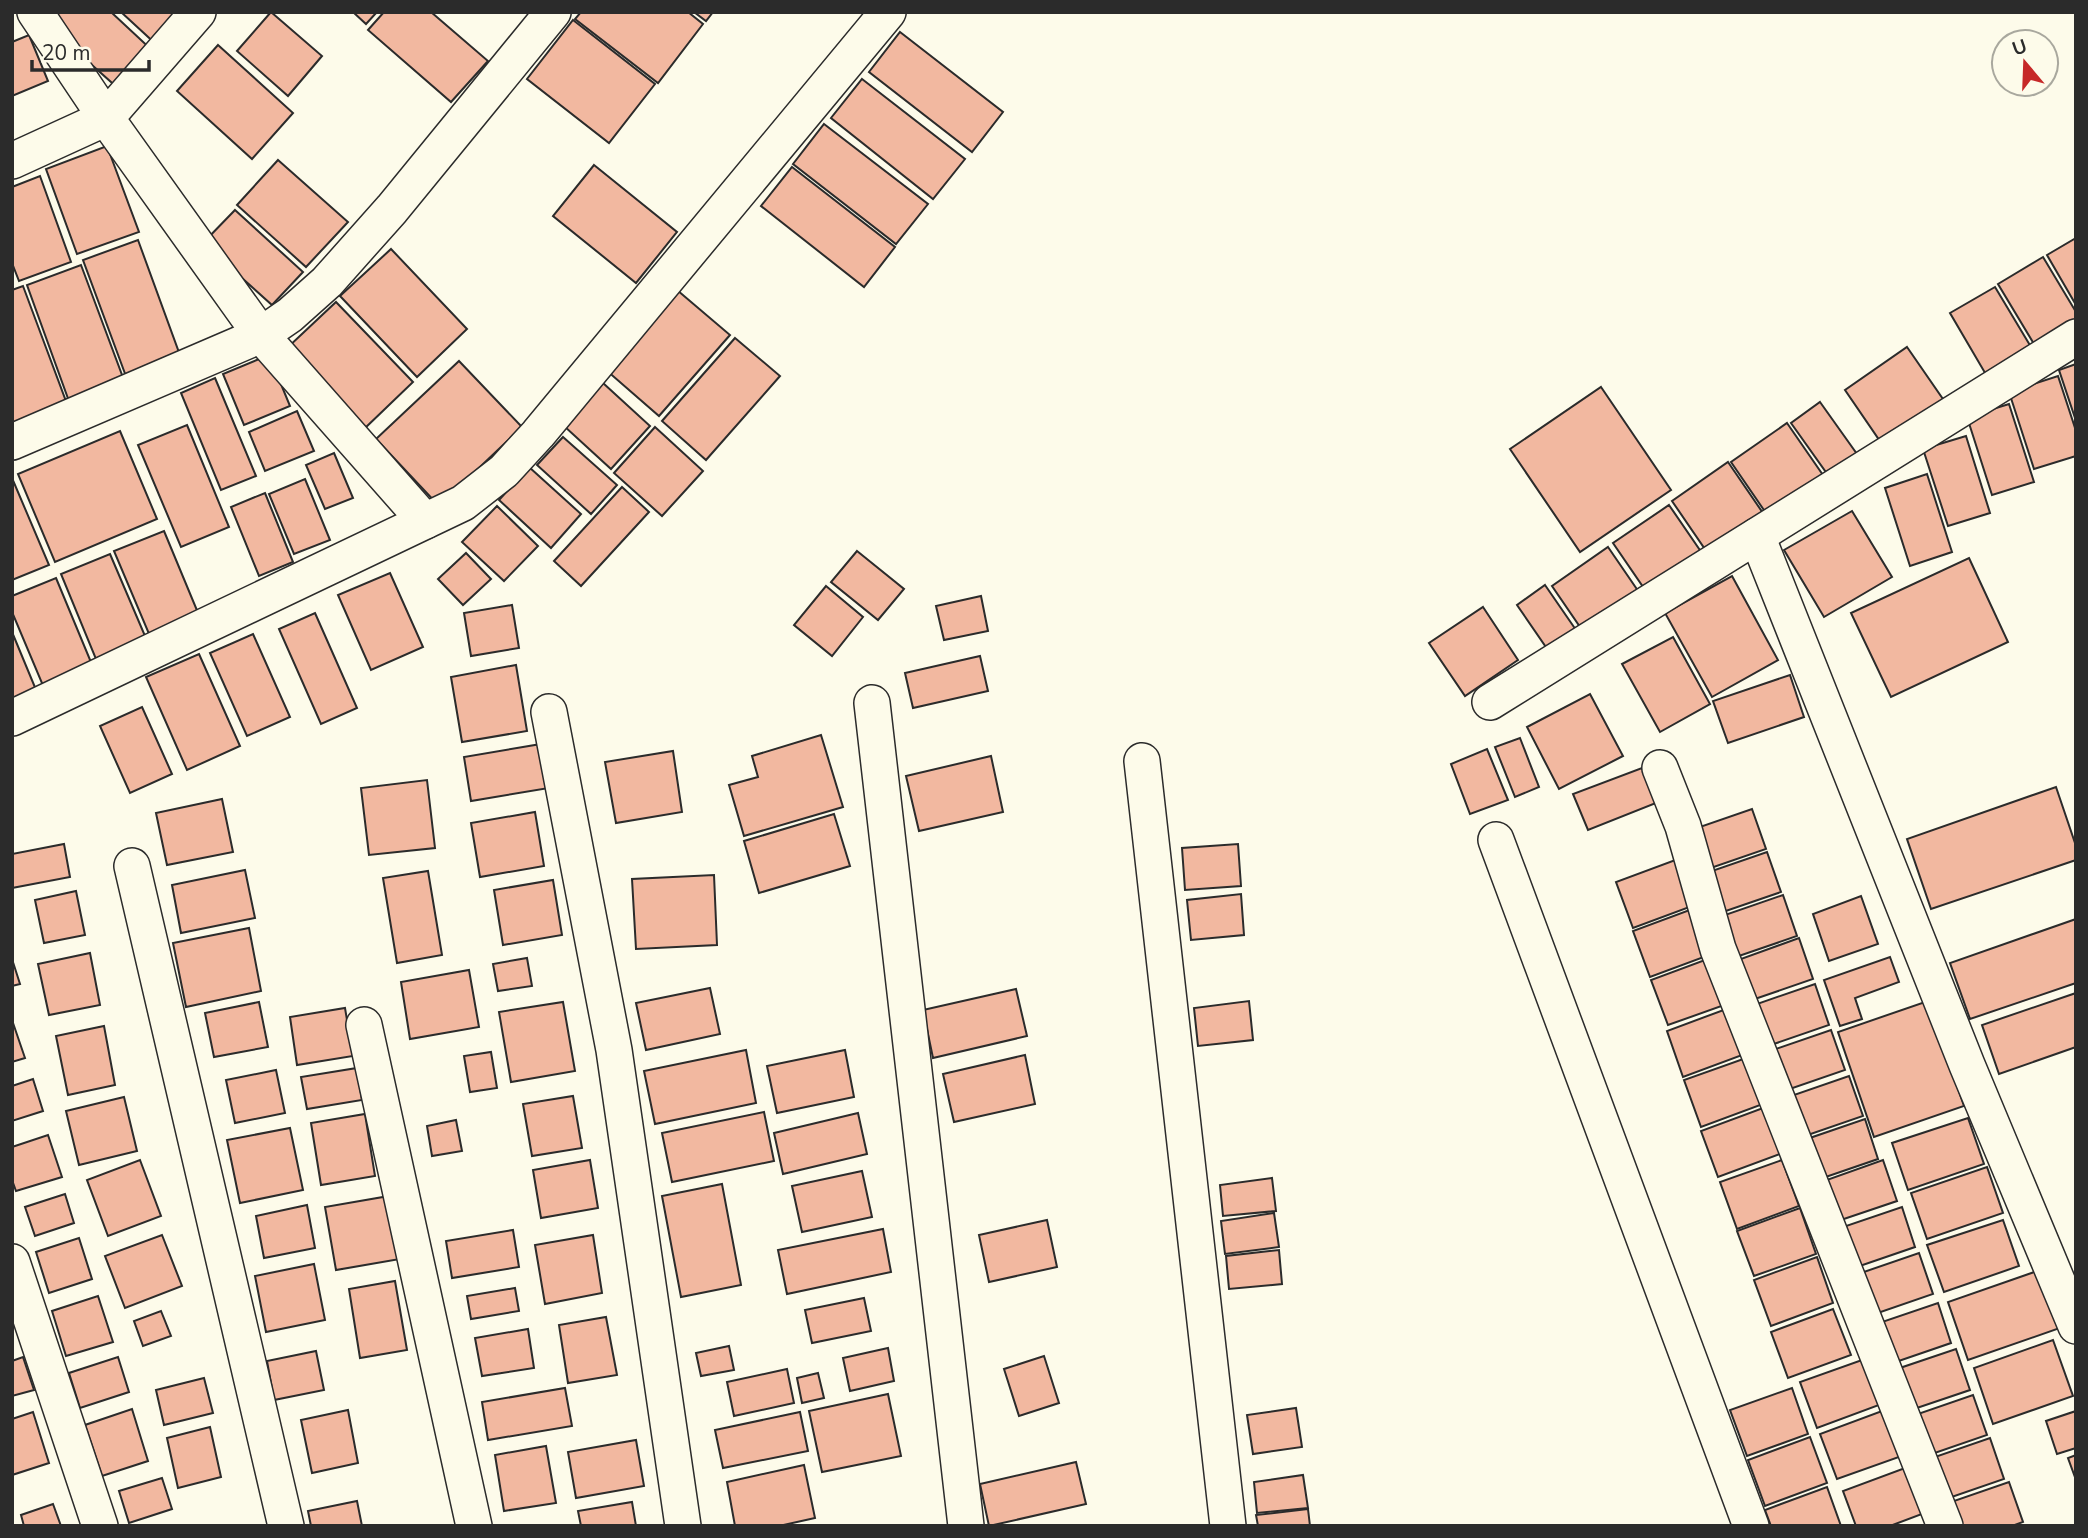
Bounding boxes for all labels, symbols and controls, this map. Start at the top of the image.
scale bar [32,28,149,72]
north arrow [1990,28,2060,98]
text: U [2009,33,2031,62]
text: 20 m [42,39,91,67]

